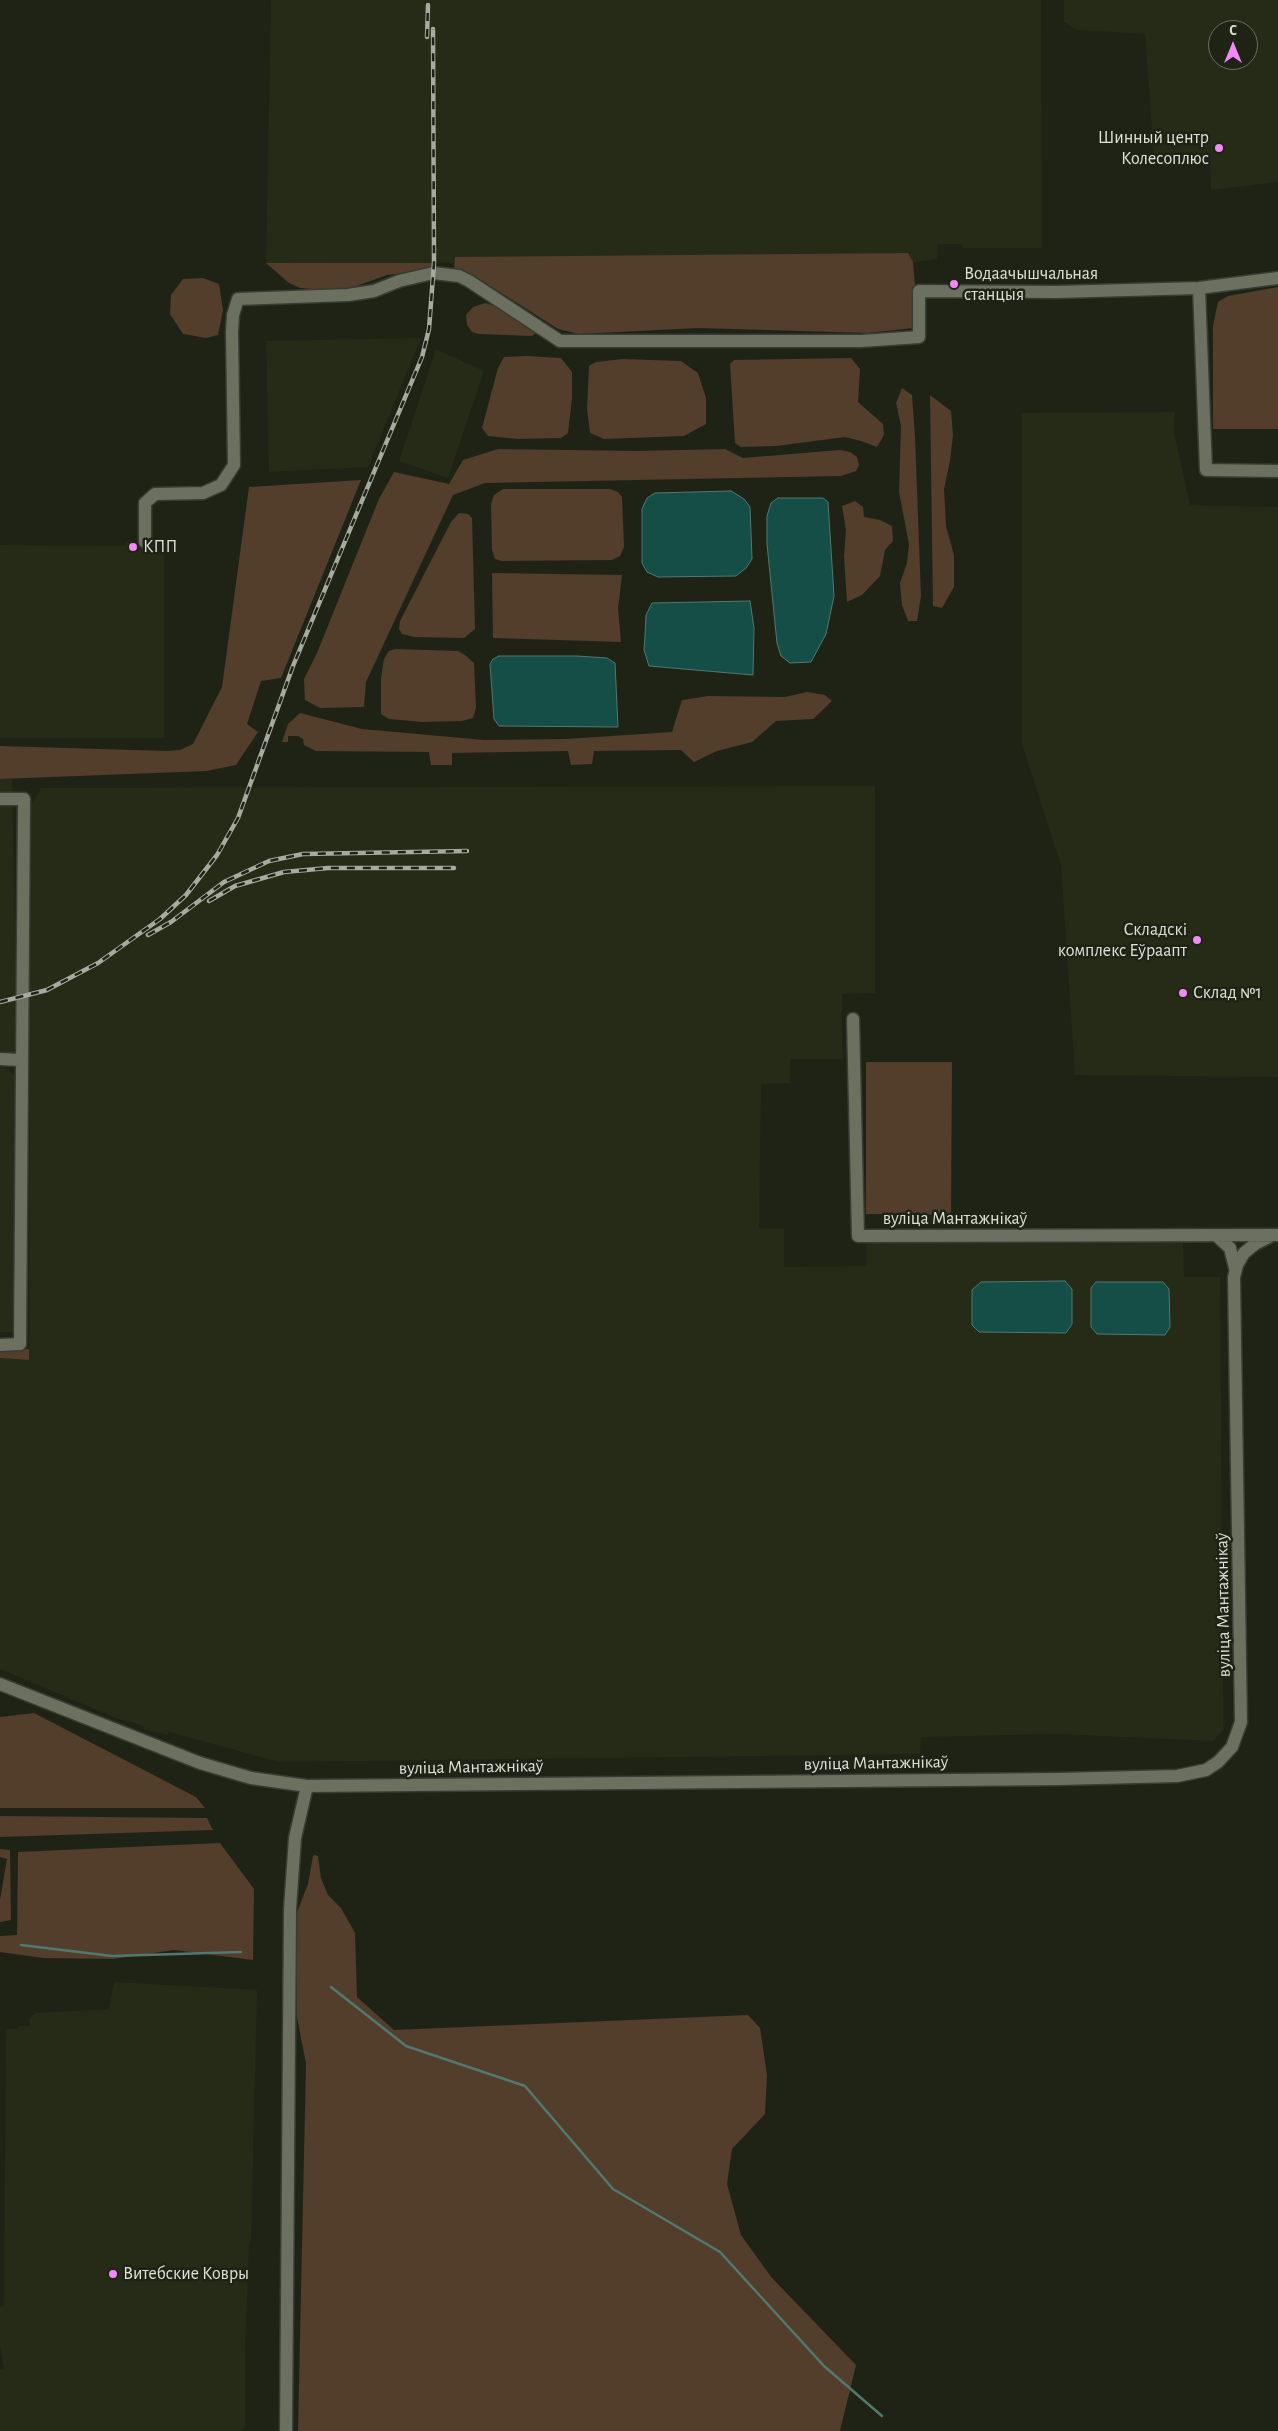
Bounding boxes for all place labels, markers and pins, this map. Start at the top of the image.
place label: Шинный центр Колесоплюс [1098,127,1209,170]
marker: Шинный центр Колесоплюс [1213,142,1225,154]
place label: Водаачышчальная станцыя [964,263,1098,306]
marker: Водаачышчальная станцыя [948,278,960,290]
place label: КПП [143,536,177,558]
marker: КПП [127,541,139,553]
place label: Складскі комплекс Еўраапт [1058,919,1187,962]
marker: Складскі комплекс Еўраапт [1191,934,1203,946]
place label: Склад №1 [1193,982,1262,1004]
marker: Склад №1 [1177,987,1189,999]
place label: Витебские Ковры [123,2263,249,2285]
marker: Витебские Ковры [107,2268,119,2280]

